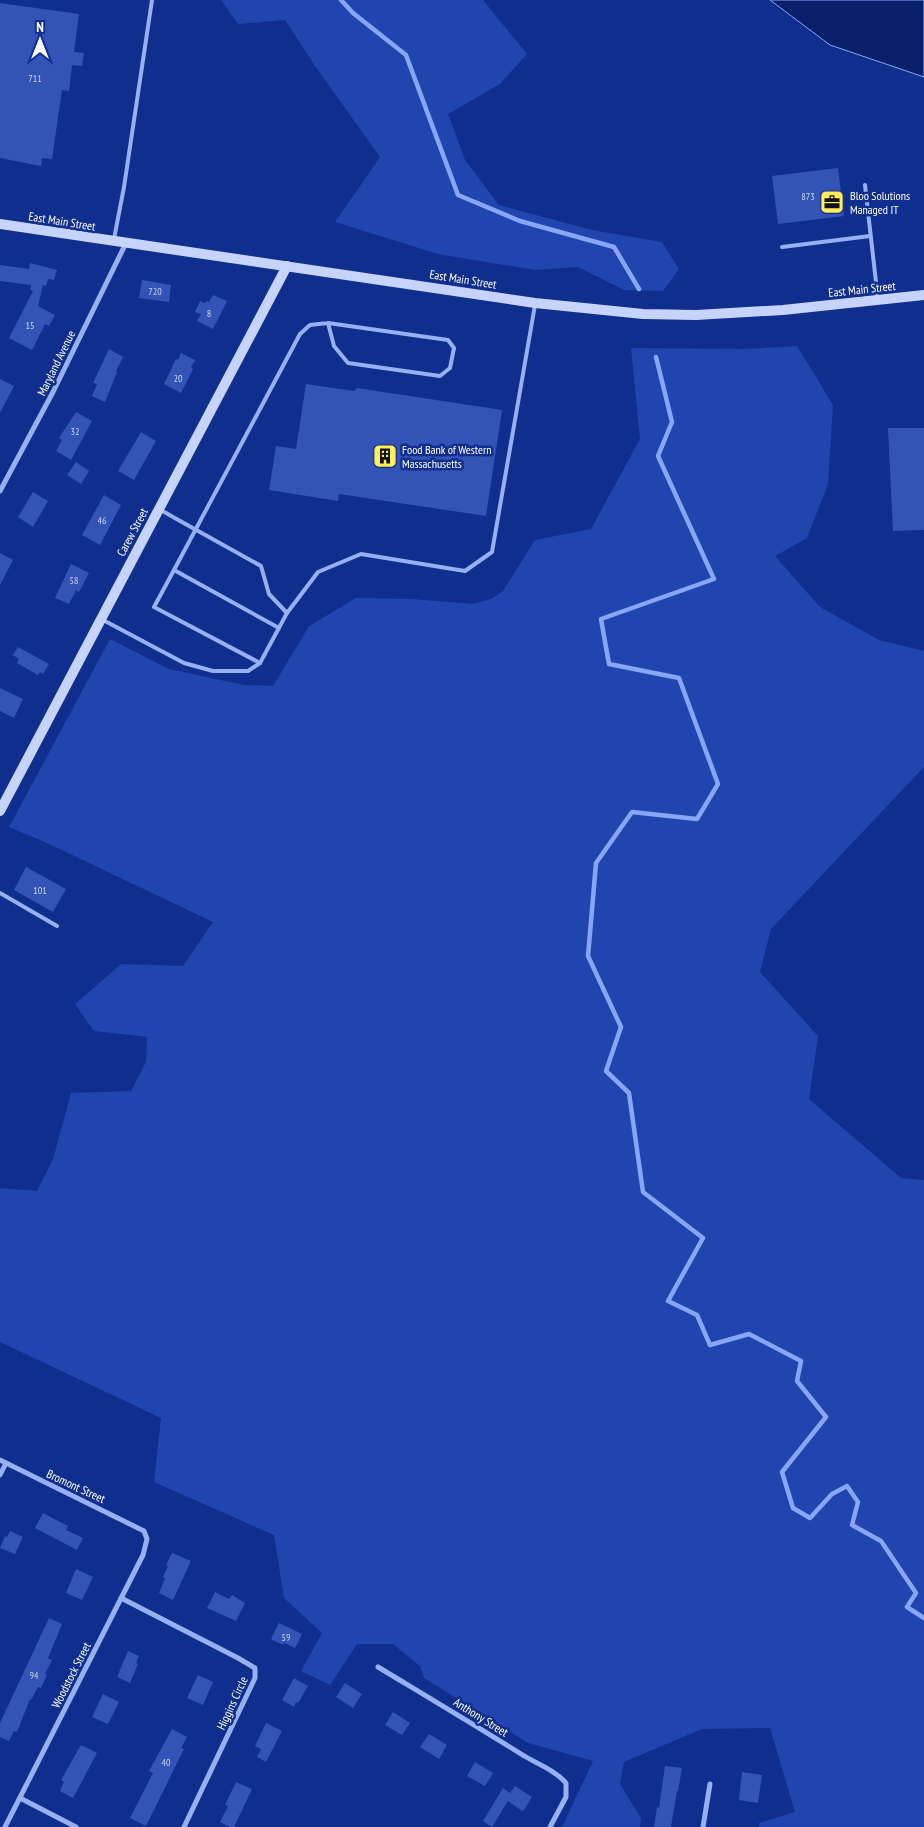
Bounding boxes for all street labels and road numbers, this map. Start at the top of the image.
street label: East Main Street [27,208,97,234]
street label: East Main Street [428,266,498,292]
street label: East Main Street [828,278,897,300]
street label: Maryland Avenue [34,328,78,398]
street label: Carew Street [113,505,151,559]
street label: Bromont Street [44,1466,108,1506]
street label: Woodstock Street [48,1639,94,1710]
street label: Higgins Circle [213,1674,251,1732]
street label: Anthony Street [451,1694,512,1740]

